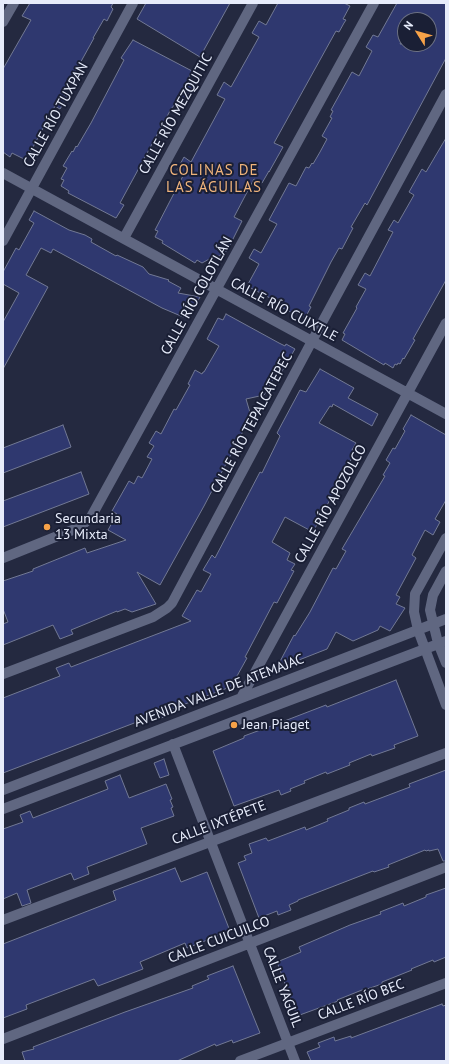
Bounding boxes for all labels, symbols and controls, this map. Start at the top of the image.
north arrow [397,12,437,52]
text: N [400,18,416,32]
street label: CALLE RÍO MEZQUITIC [136,51,216,177]
street label: CALLE RÍO TUXPAN [20,60,92,170]
district label: COLINAS DE LAS ÁGUILAS [166,162,262,197]
street label: CALLE RÍO COLOTLÁN [158,234,236,358]
street label: CALLE RÍO CUIXTLE [227,275,341,345]
street label: CALLE RÍO TEPALCATEPEC [208,350,296,496]
street label: CALLE RÍO APOZOLCO [292,442,370,566]
place label: Secundaria 13 Mixta [55,511,121,544]
marker: Secundaria 13 Mixta [42,522,52,532]
street label: AVENIDA VALLE DE ATEMAJAC [132,651,306,731]
place label: Jean Piaget [242,717,309,733]
marker: Jean Piaget [229,720,239,730]
street label: CALLE IXTÉPETE [169,797,269,849]
street label: CALLE CUICUILCO [166,913,272,967]
street label: CALLE YAGUIL [259,944,305,1030]
street label: CALLE RÍO BEC [316,976,406,1024]

